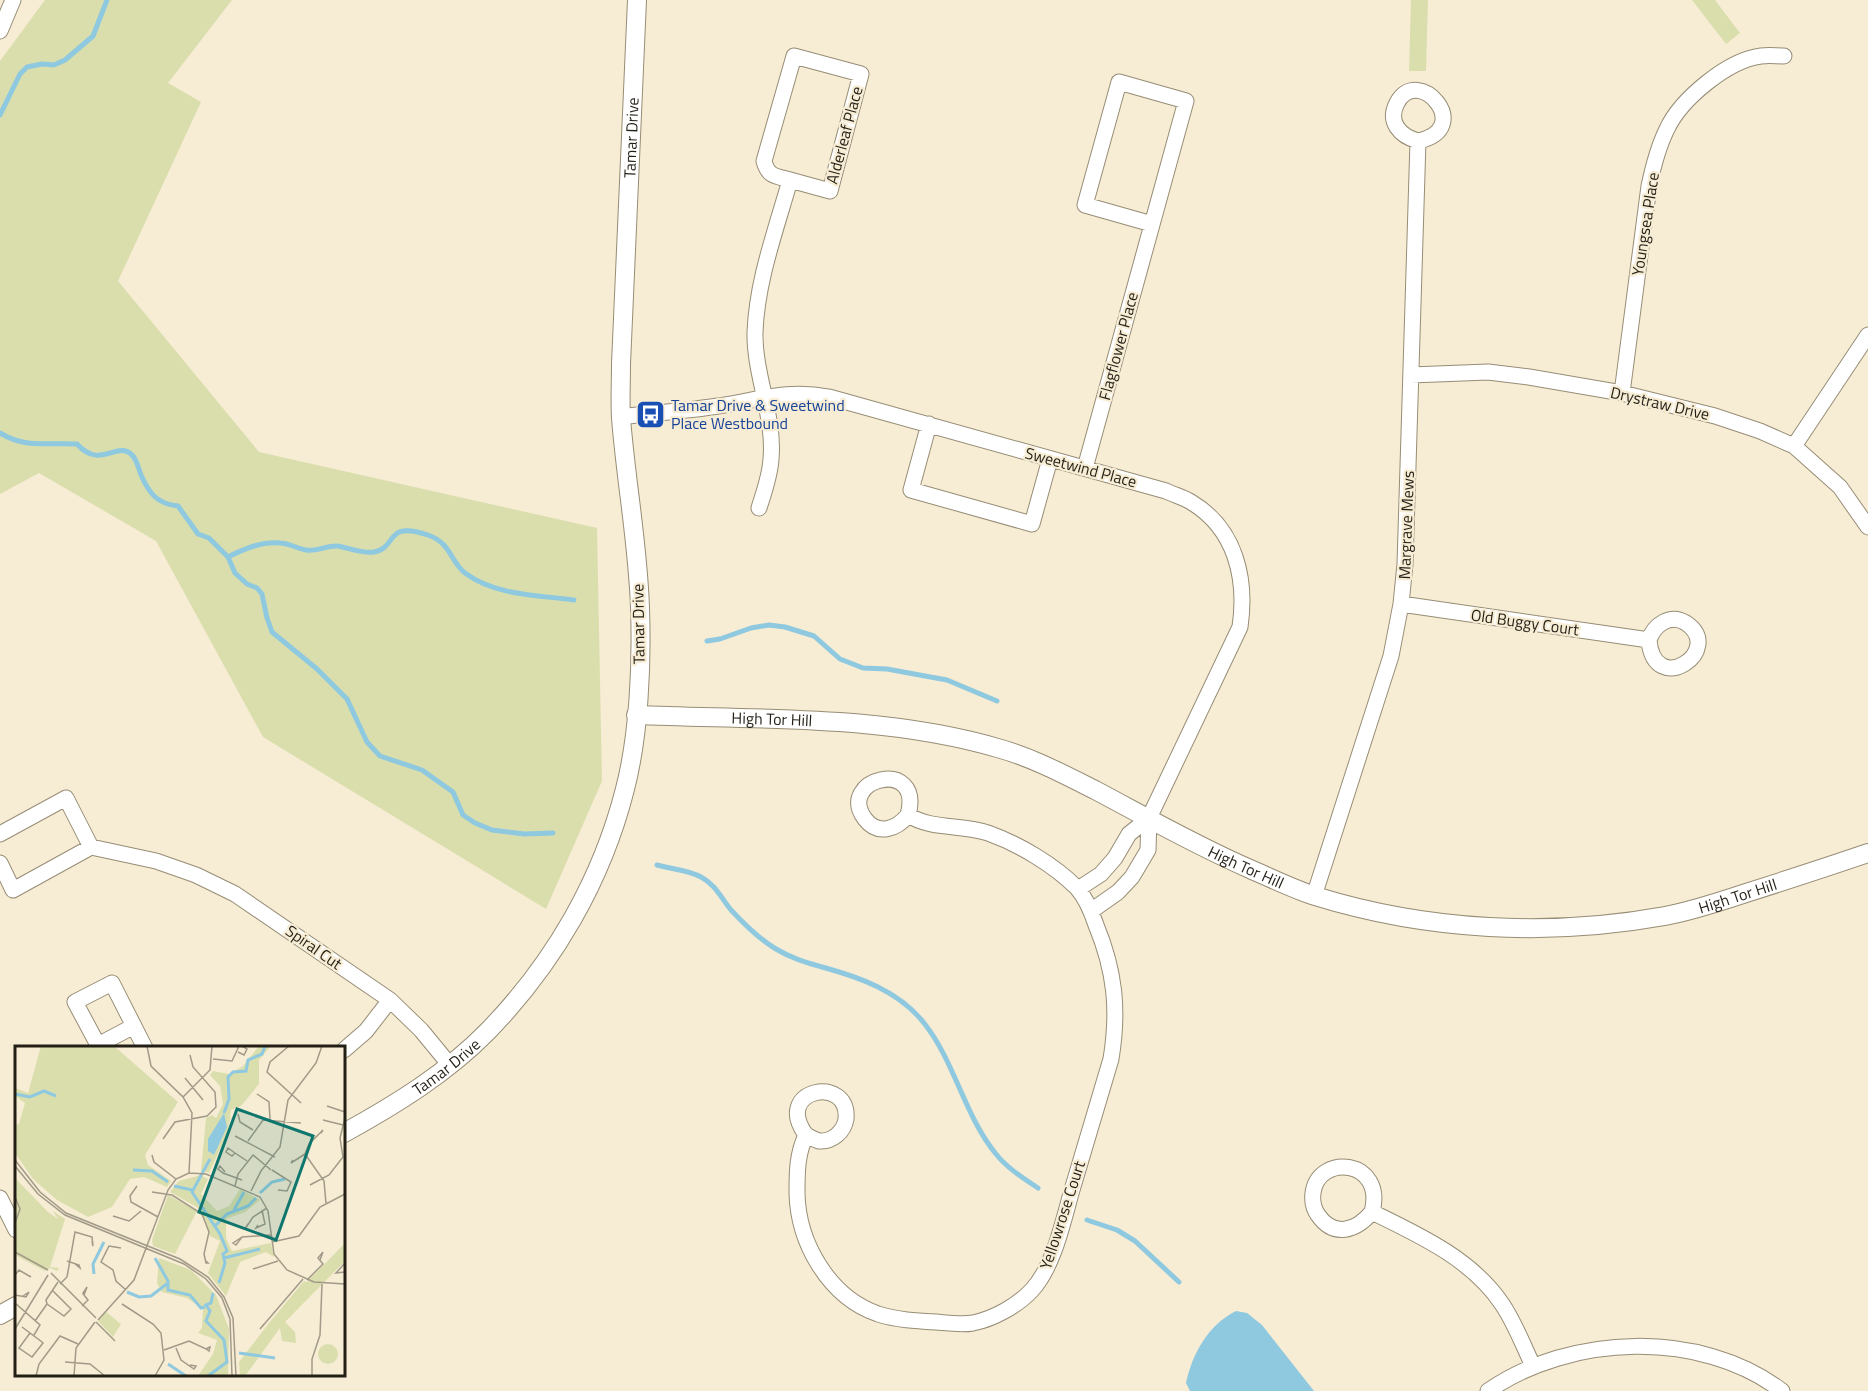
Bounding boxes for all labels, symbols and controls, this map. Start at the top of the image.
street label: Alderleaf Place [819,84,869,186]
street label: Tamar Drive [617,97,645,178]
street label: Youngsea Place [1625,171,1665,277]
street label: Flagflower Place [1092,289,1144,403]
street label: Drystraw Drive [1608,380,1712,426]
place label: Tamar Drive & Sweetwind Place Westbound [671,393,845,435]
bus stop icon: Tamar Drive & Sweetwind Place Westbound [634,398,666,430]
street label: Sweetwind Place [1022,441,1140,493]
street label: Margrave Mews [1392,470,1420,580]
street label: Tamar Drive [625,584,651,664]
street label: Old Buggy Court [1469,603,1581,642]
street label: High Tor Hill [731,706,813,732]
street label: High Tor Hill [1204,839,1288,895]
street label: High Tor Hill [1696,872,1780,919]
street label: Spiral Cut [281,919,347,975]
street label: Tamar Drive [407,1033,486,1101]
inset map [15,1046,345,1376]
street label: Yellowrose Court [1033,1157,1091,1272]

